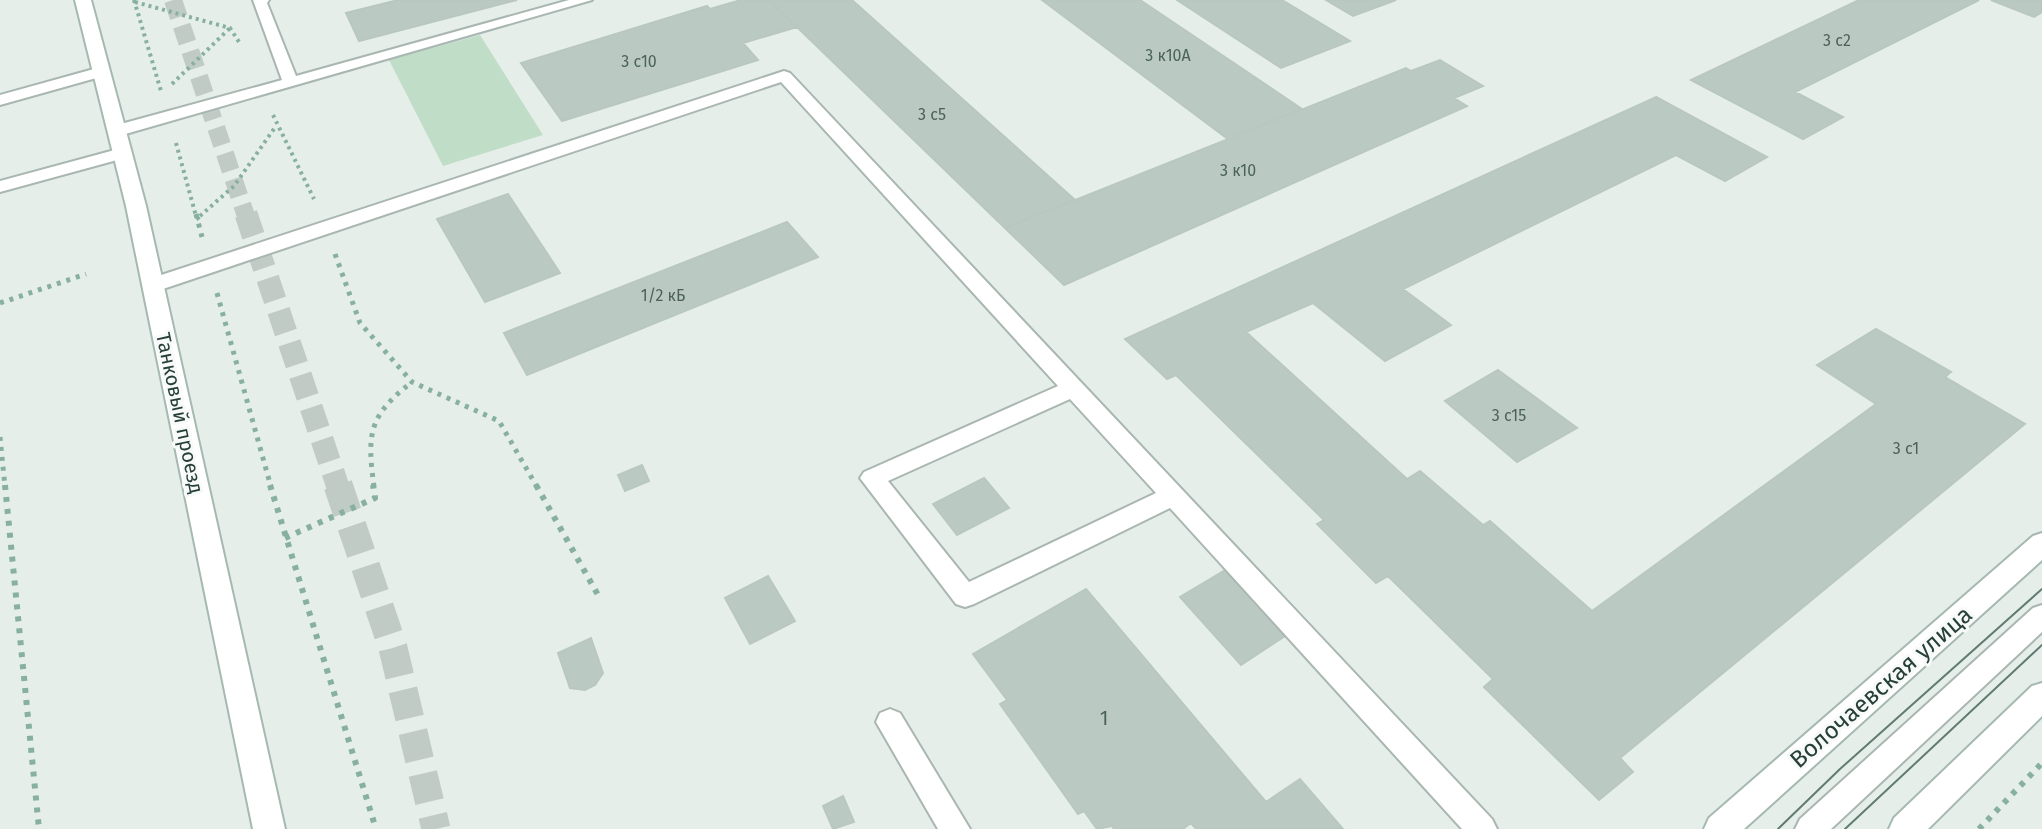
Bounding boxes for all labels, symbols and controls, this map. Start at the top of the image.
house number: 3 с2 [1823,31,1851,50]
house number: 3 к10А [1145,46,1191,65]
house number: 3 с10 [621,52,657,71]
house number: 3 с5 [918,105,946,124]
house number: 3 к10 [1220,161,1256,180]
house number: 1/2 кБ [641,286,685,305]
street label: Танковый проезд [151,330,209,496]
house number: 3 с15 [1492,406,1526,425]
house number: 3 с1 [1893,439,1919,458]
street label: Волочаевская улица [1784,600,1978,774]
house number: 1 [1100,706,1108,730]

